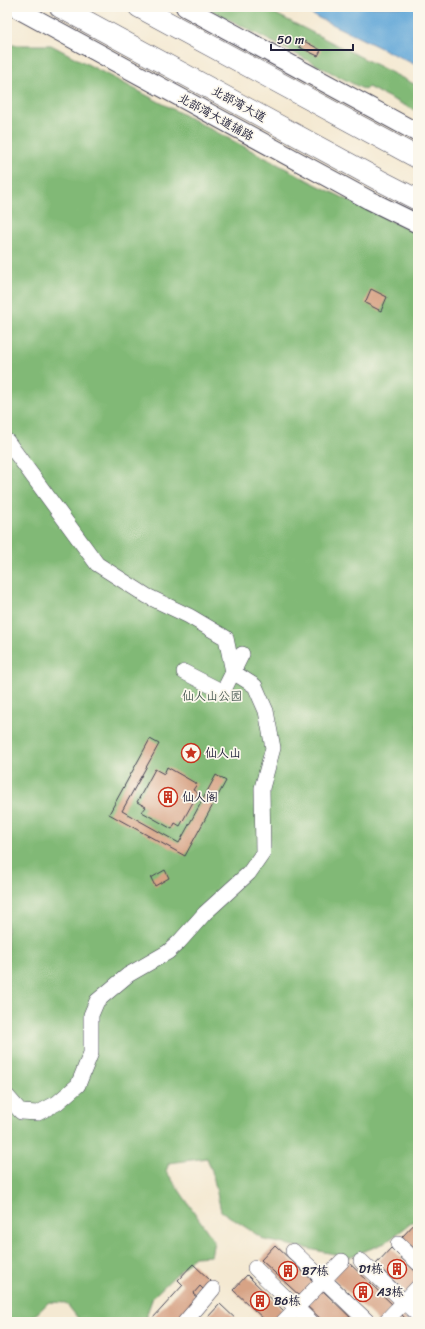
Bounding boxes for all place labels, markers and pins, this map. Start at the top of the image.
place icon: 仙人山 [180,742,202,764]
place label: 仙人山 [205,742,241,764]
building icon: 仙人阁 [157,786,179,808]
place label: 仙人阁 [182,786,218,808]
place label: D1栋 [359,1258,383,1280]
building icon: D1栋 [386,1258,408,1280]
building icon: B7栋 [277,1260,299,1282]
place label: B7栋 [302,1260,328,1282]
building icon: A3栋 [352,1281,374,1303]
place label: A3栋 [376,1281,403,1303]
building icon: B6栋 [249,1290,271,1312]
place label: B6栋 [274,1290,300,1312]

